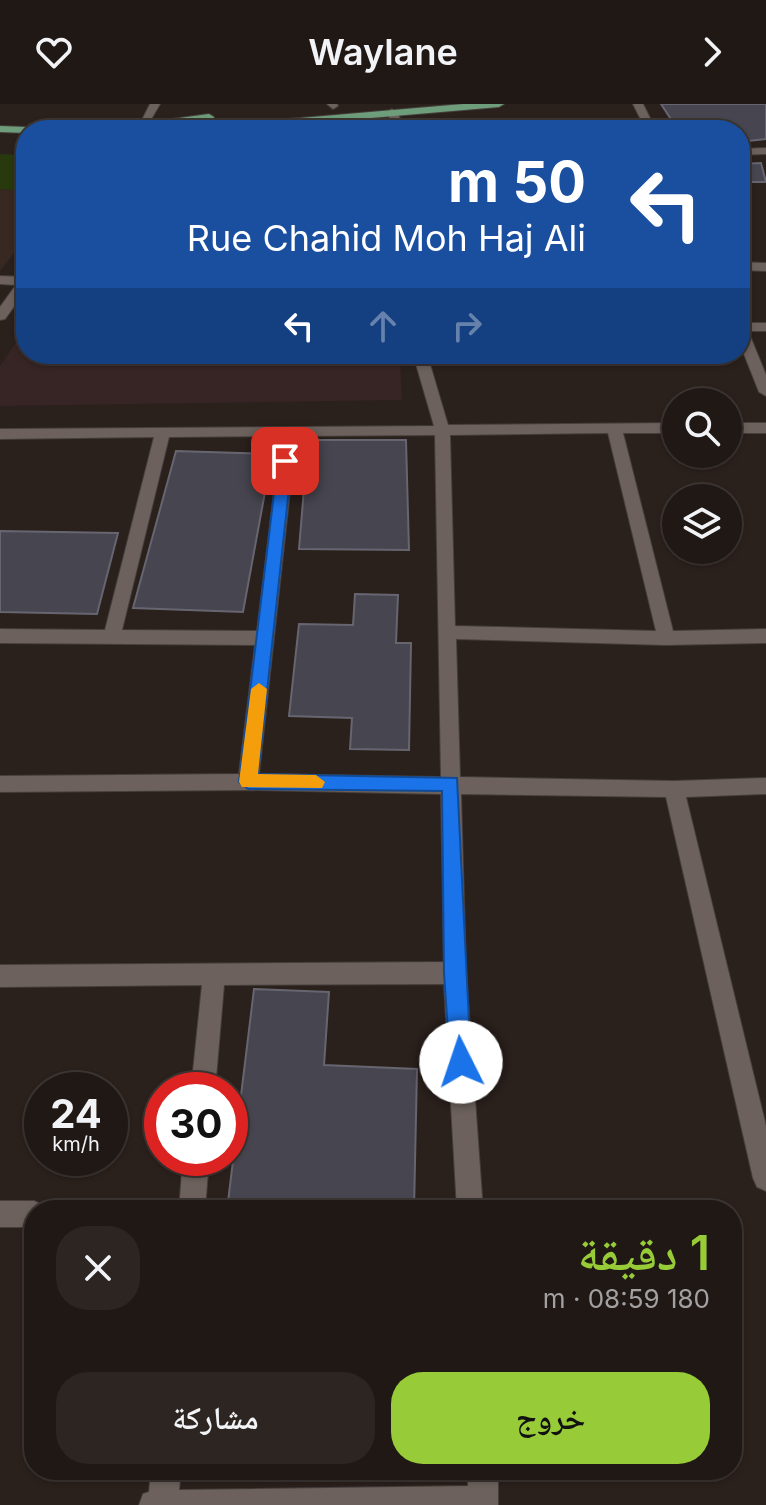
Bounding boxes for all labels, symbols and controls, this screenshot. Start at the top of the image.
icon: heart [32,30,76,74]
text: Waylane [308,30,458,74]
icon: forward [690,30,734,74]
text: 50 m [448,148,586,216]
icon: left [614,152,718,256]
text: Rue Chahid Moh Haj Ali [187,216,586,260]
icon: left [277,304,321,348]
icon: ahead [361,304,405,348]
icon: right [445,304,489,348]
map controls [662,388,742,564]
button: search [662,388,742,468]
pin [251,427,319,495]
icon: arrive [263,439,307,483]
button: layers [662,484,742,564]
position arrow [419,1020,503,1104]
speed limit sign: 30 [144,1072,248,1176]
text: 24 [50,1089,102,1138]
text: km/h [52,1132,100,1156]
text: 1 دقيقة [578,1223,710,1282]
button: close [56,1226,140,1310]
text: 180 m · 08:59 [543,1283,710,1314]
button: مشاركة [56,1372,375,1464]
button: خروج [391,1372,710,1464]

